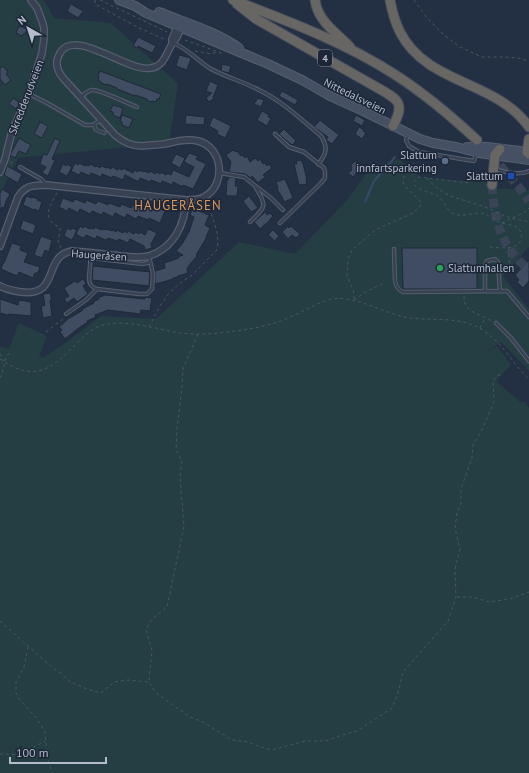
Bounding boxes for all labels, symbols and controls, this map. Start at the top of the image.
north arrow [8,8,48,48]
text: N [14,13,29,28]
road number: 4 [318,50,332,66]
street label: Skredderudveien [5,58,47,136]
street label: Nittedalsveien [321,75,389,117]
place label: Slattum innfartsparkering [356,148,437,175]
marker: Slattum innfartsparkering [440,156,450,166]
place label: Slattum [466,169,503,183]
marker: Slattum [506,171,516,181]
district label: HAUGERÅSEN [134,197,222,214]
street label: Haugeråsen [71,246,127,264]
place label: Slattumhallen [448,261,514,275]
marker: Slattumhallen [435,263,445,273]
scale bar [10,739,106,765]
text: 100 m [16,745,49,760]

